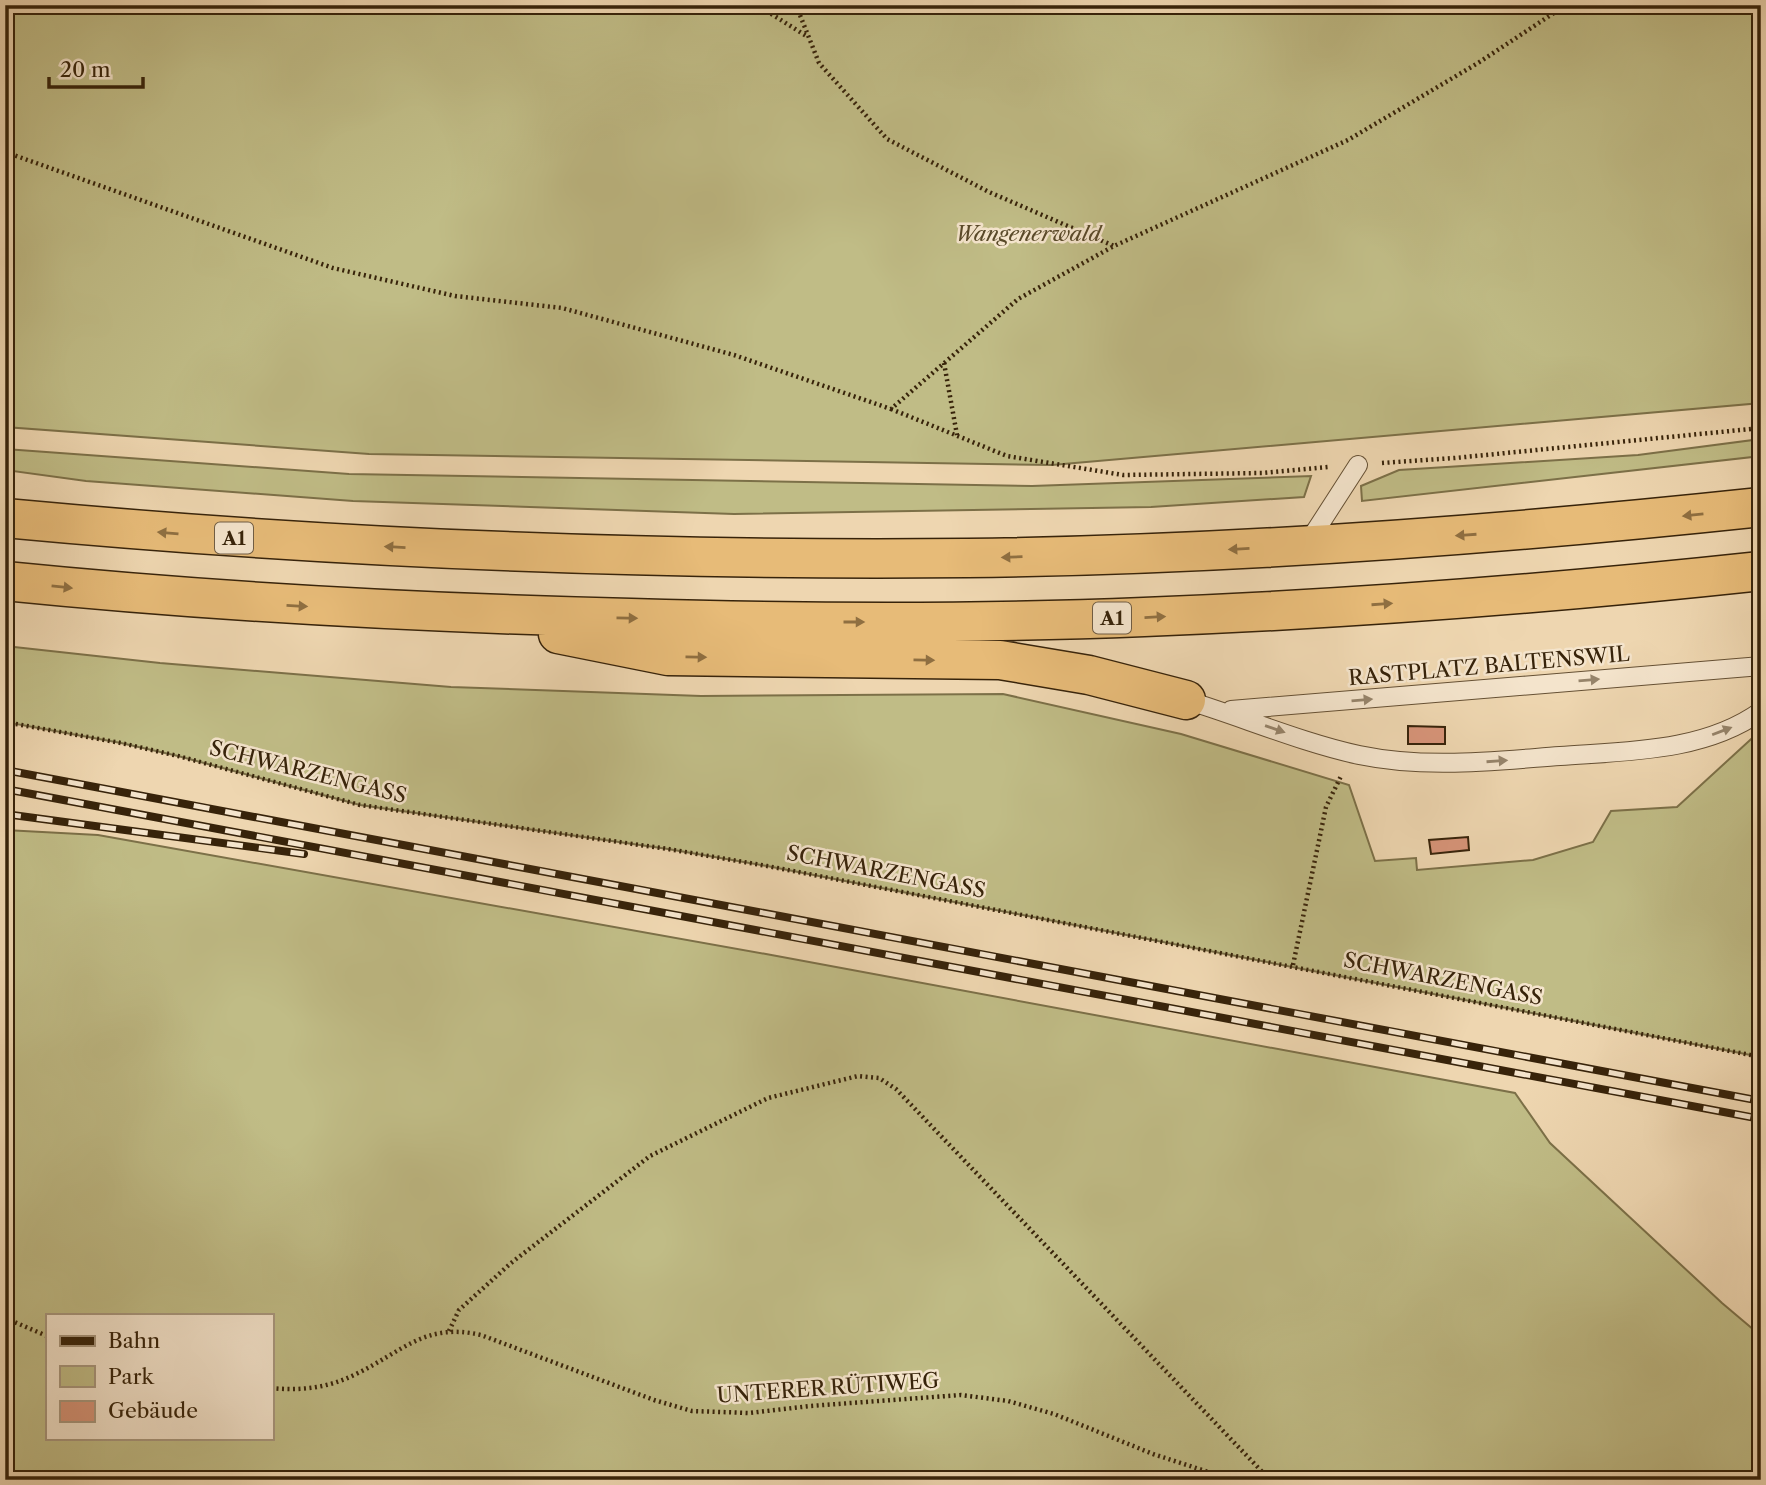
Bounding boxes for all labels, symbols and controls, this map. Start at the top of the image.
scale bar [49,46,144,90]
text: 20 m [60,57,111,82]
park label: Wangenerwald [955,221,1104,246]
one-way arrow [1682,509,1704,520]
road number: A1 [215,523,253,554]
one-way arrow [157,527,179,538]
one-way arrow [1455,530,1477,541]
one-way arrow [384,541,406,552]
one-way arrow [1228,543,1250,554]
one-way arrow [1001,551,1023,562]
one-way arrow [52,582,74,593]
one-way arrow [1372,598,1394,609]
one-way arrow [286,600,308,611]
road number: A1 [1093,603,1131,634]
one-way arrow [1144,611,1166,622]
one-way arrow [616,612,638,624]
one-way arrow [843,616,865,628]
street label: RASTPLATZ BALTENSWIL [1347,641,1631,690]
one-way arrow [685,651,707,663]
one-way arrow [913,654,935,665]
one-way arrow [1578,675,1600,686]
one-way arrow [1351,694,1373,705]
one-way arrow [1264,724,1285,735]
one-way arrow [1711,725,1732,736]
street label: SCHWARZENGASS [207,735,409,808]
one-way arrow [1487,755,1509,766]
street label: SCHWARZENGASS [784,840,988,903]
street label: SCHWARZENGASS [1341,947,1545,1010]
legend [46,1314,273,1440]
text: Bahn [108,1328,160,1353]
text: Park [108,1364,154,1389]
street label: UNTERER RÜTIWEG [716,1367,940,1408]
text: Gebäude [108,1398,198,1423]

